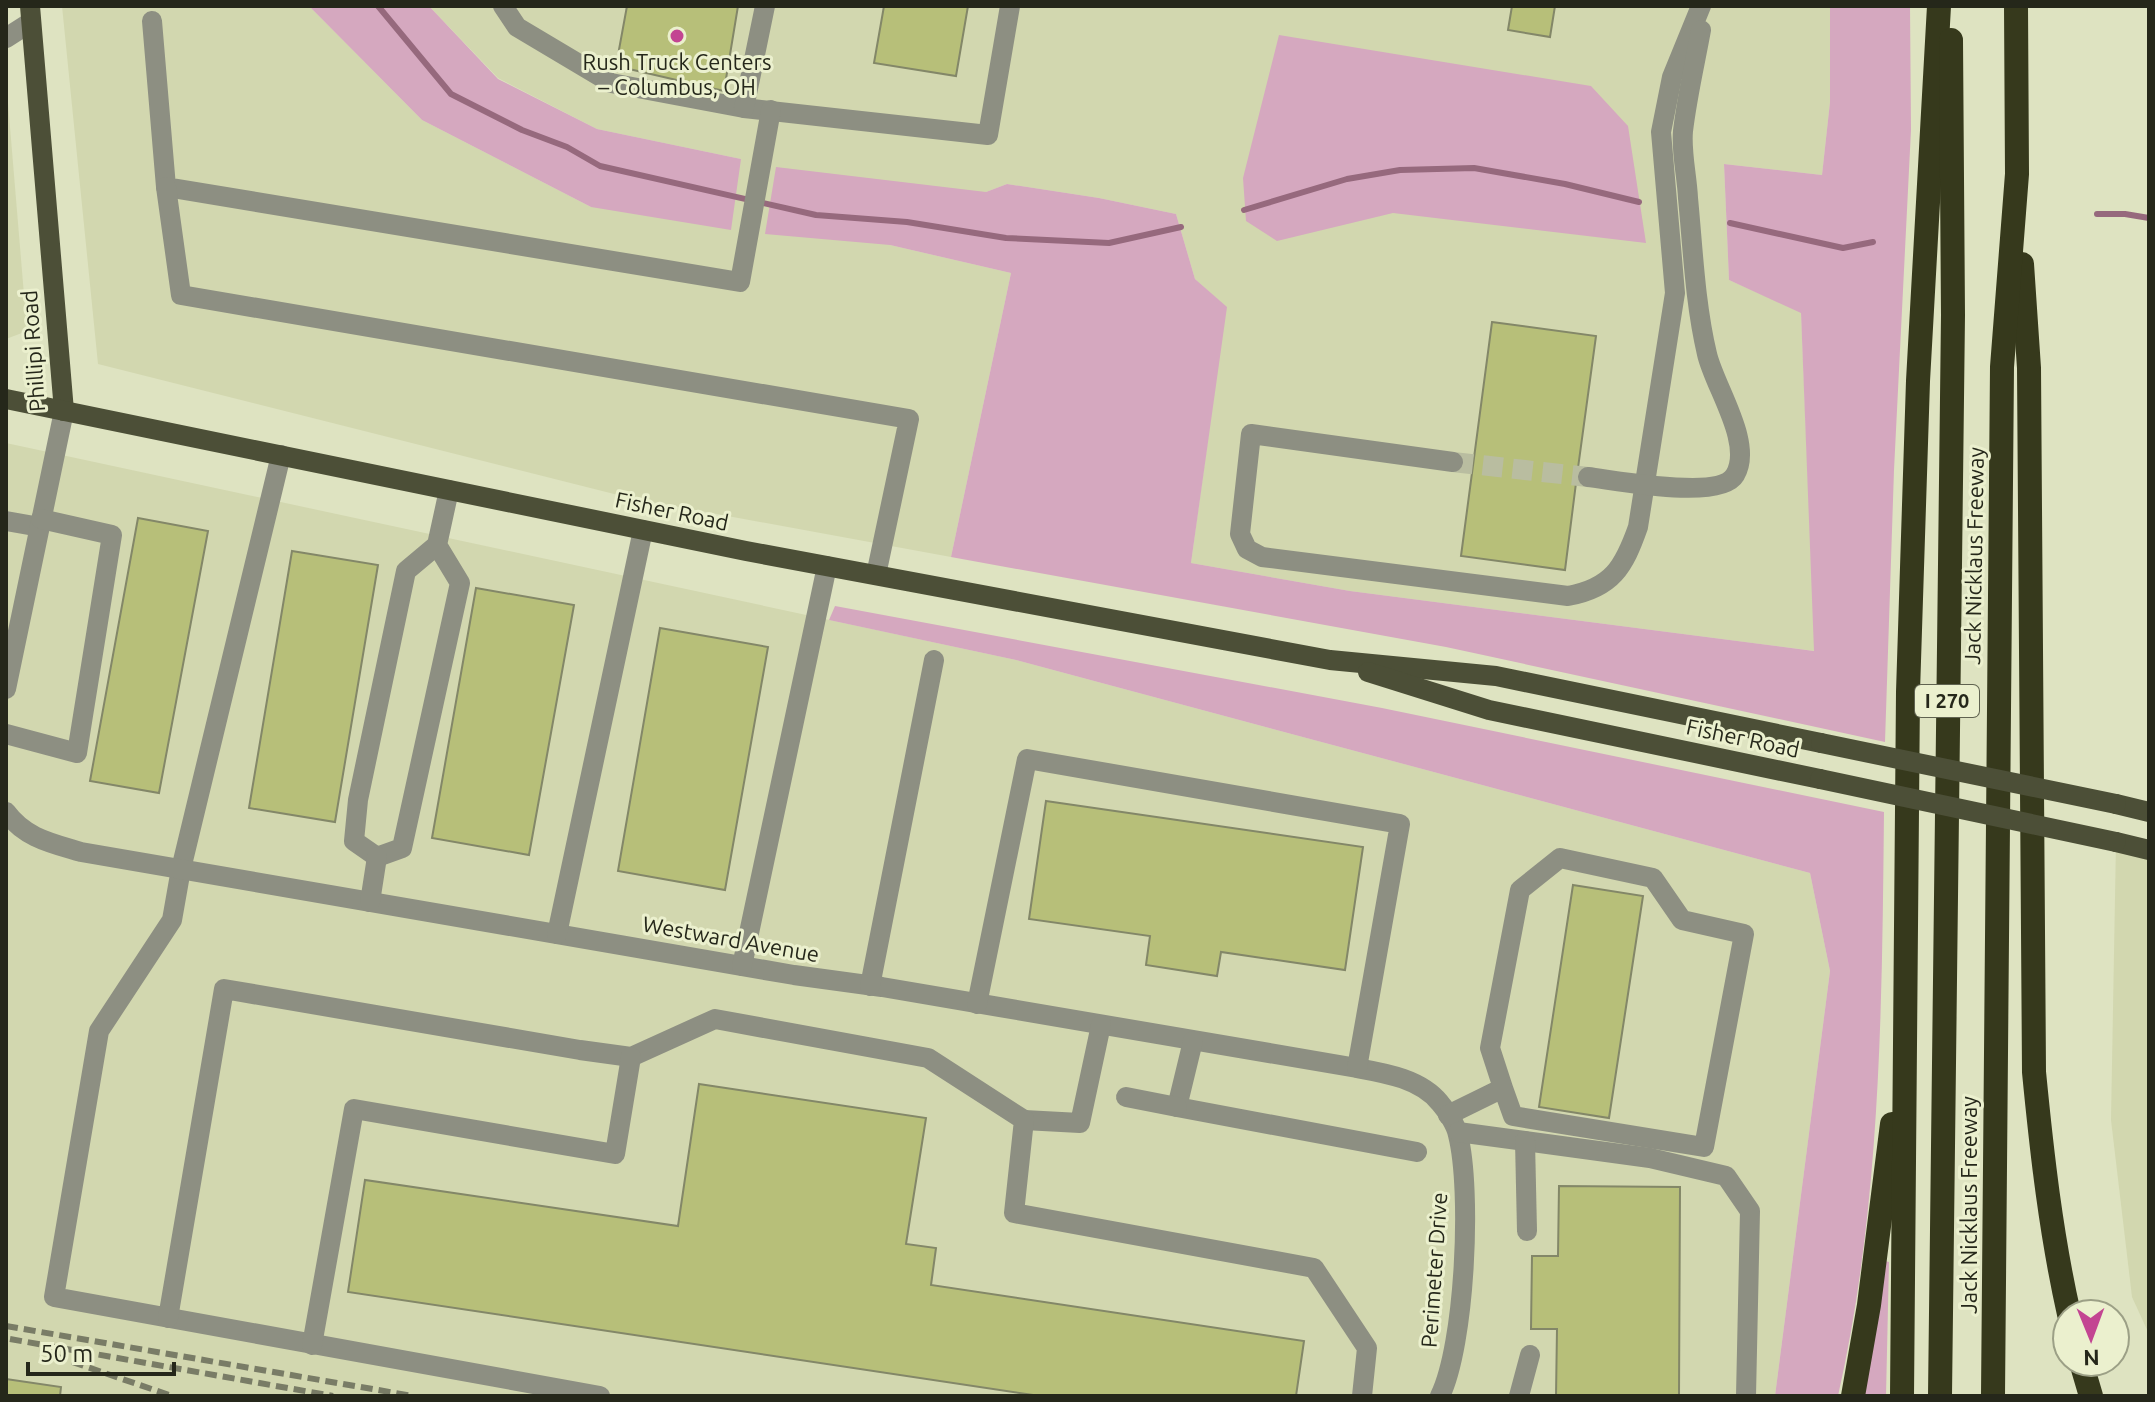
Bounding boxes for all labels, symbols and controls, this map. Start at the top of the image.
marker: Rush Truck Centers – Columbus, OH [668,27,686,45]
place label: Rush Truck Centers – Columbus, OH [583,49,771,99]
street label: Phillipi Road [16,289,49,413]
street label: Jack Nicklaus Freeway [1959,446,1988,665]
street label: Fisher Road [613,486,731,535]
road number: I 270 [1915,685,1979,717]
street label: Fisher Road [1684,713,1802,762]
street label: Westward Avenue [641,911,821,966]
street label: Jack Nicklaus Freeway [1956,1096,1981,1314]
street label: Perimeter Drive [1416,1191,1451,1349]
north arrow [2051,1298,2131,1378]
scale bar [28,1326,174,1376]
text: 50 m [40,1340,93,1367]
text: N [2083,1346,2100,1371]

